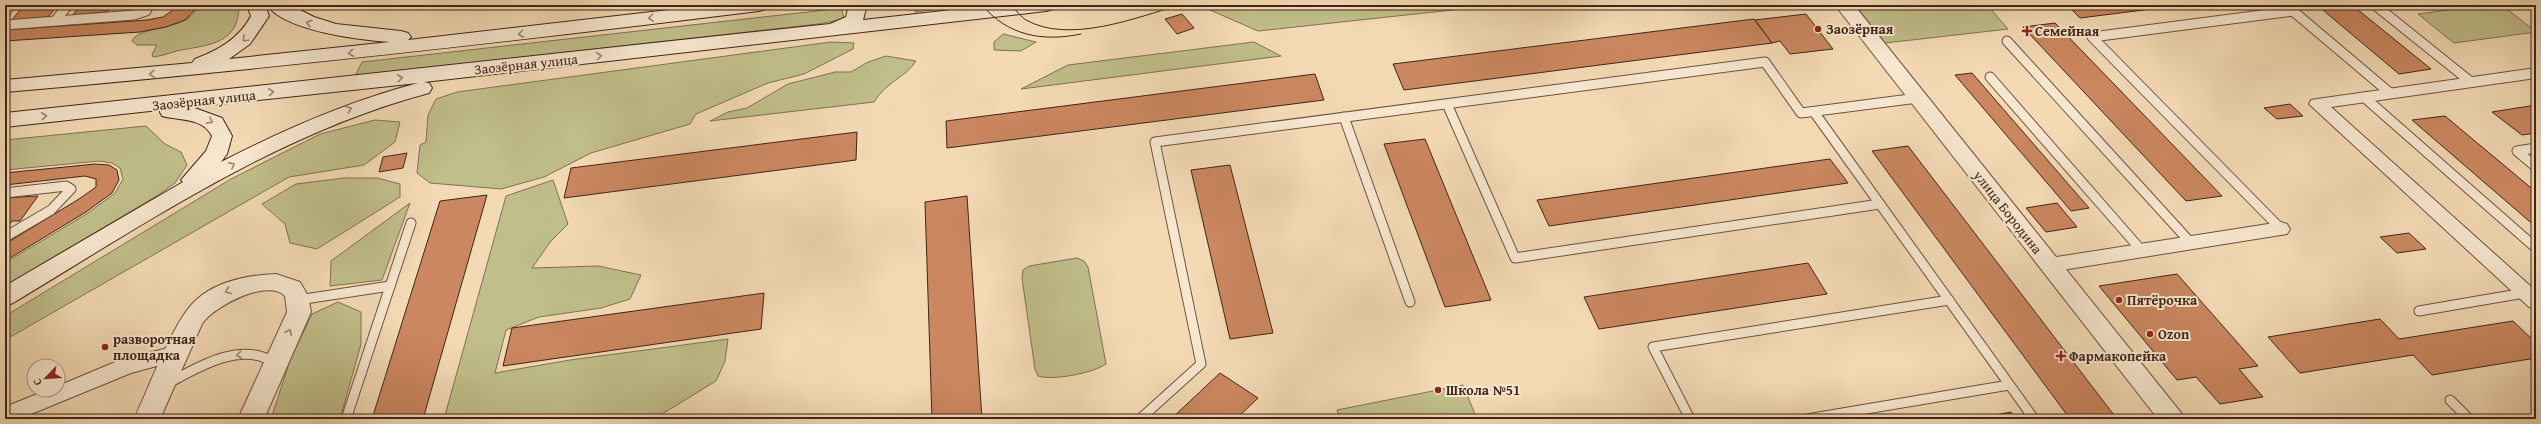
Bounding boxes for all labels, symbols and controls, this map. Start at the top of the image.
one-way arrow [647,13,654,22]
one-way arrow [306,19,313,28]
place label: Заозёрная [1826,19,1894,39]
place label: Семейная [2035,21,2100,41]
marker: Заозёрная [1813,24,1823,34]
marker: Семейная [2022,26,2032,36]
one-way arrow [518,29,525,38]
one-way arrow [242,34,250,41]
one-way arrow [347,48,354,57]
street label: Заозёрная улица [473,49,579,79]
one-way arrow [596,52,602,61]
one-way arrow [149,69,155,78]
one-way arrow [397,74,403,83]
street label: Заозёрная улица [151,85,257,115]
one-way arrow [268,88,274,97]
one-way arrow [345,106,352,114]
one-way arrow [41,112,47,121]
one-way arrow [206,116,213,124]
one-way arrow [228,163,235,170]
street label: улица Бородина [1968,165,2047,258]
one-way arrow [224,287,231,295]
place label: Пятёрочка [2127,290,2198,310]
marker: Пятёрочка [2114,295,2124,305]
place label: Ozon [2158,324,2190,344]
place label: разворотная площадка [113,329,196,365]
one-way arrow [284,329,292,337]
marker: Ozon [2145,329,2155,339]
marker: разворотная площадка [100,342,110,352]
place label: Фармакопейка [2069,346,2167,366]
one-way arrow [235,351,242,360]
marker: Фармакопейка [2056,351,2066,361]
north arrow [26,358,66,398]
text: С [28,376,46,388]
place label: Школа №51 [1446,380,1520,400]
marker: Школа №51 [1433,385,1443,395]

